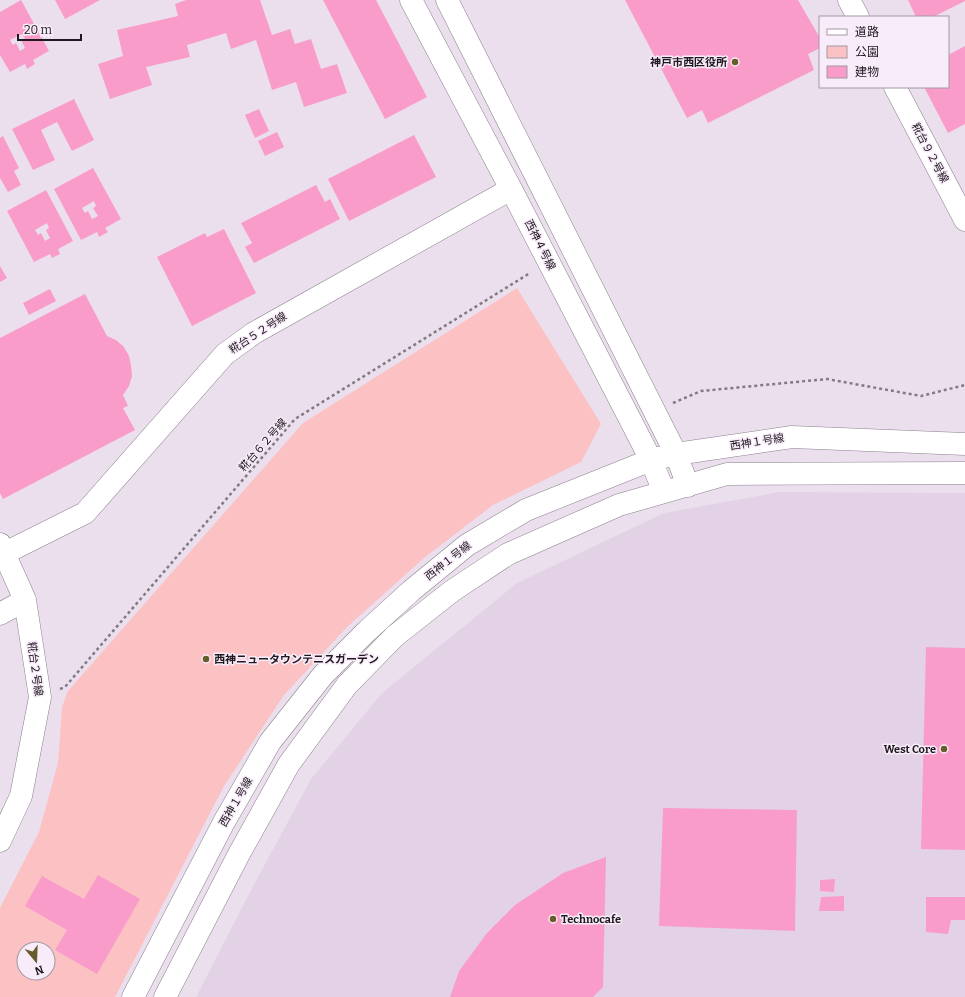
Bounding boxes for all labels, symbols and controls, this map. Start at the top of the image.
scale bar [18,16,81,42]
legend [819,16,949,88]
text: 20 m [24,23,53,37]
text: 道路 [855,25,879,39]
text: 公園 [855,45,879,59]
place label: 神戸市西区役所 [650,56,727,69]
marker: 神戸市西区役所 [730,57,740,67]
text: 建物 [855,65,879,79]
street label: 糀台９２号線 [909,121,951,185]
street label: 西神４号線 [522,218,558,272]
street label: 糀台５２号線 [227,310,289,356]
street label: 糀台６２号線 [236,416,290,474]
street label: 西神１号線 [729,431,785,453]
street label: 西神１号線 [422,539,474,583]
street label: 糀台２号線 [25,641,45,697]
place label: 西神ニュータウンテニスガーデン [214,653,379,666]
marker: 西神ニュータウンテニスガーデン [201,654,211,664]
place label: West Core [884,743,936,756]
marker: West Core [939,744,949,754]
street label: 西神１号線 [217,775,255,829]
place label: Technocafe [561,913,621,926]
marker: Technocafe [548,914,558,924]
north arrow [16,941,56,981]
text: N [32,962,45,978]

